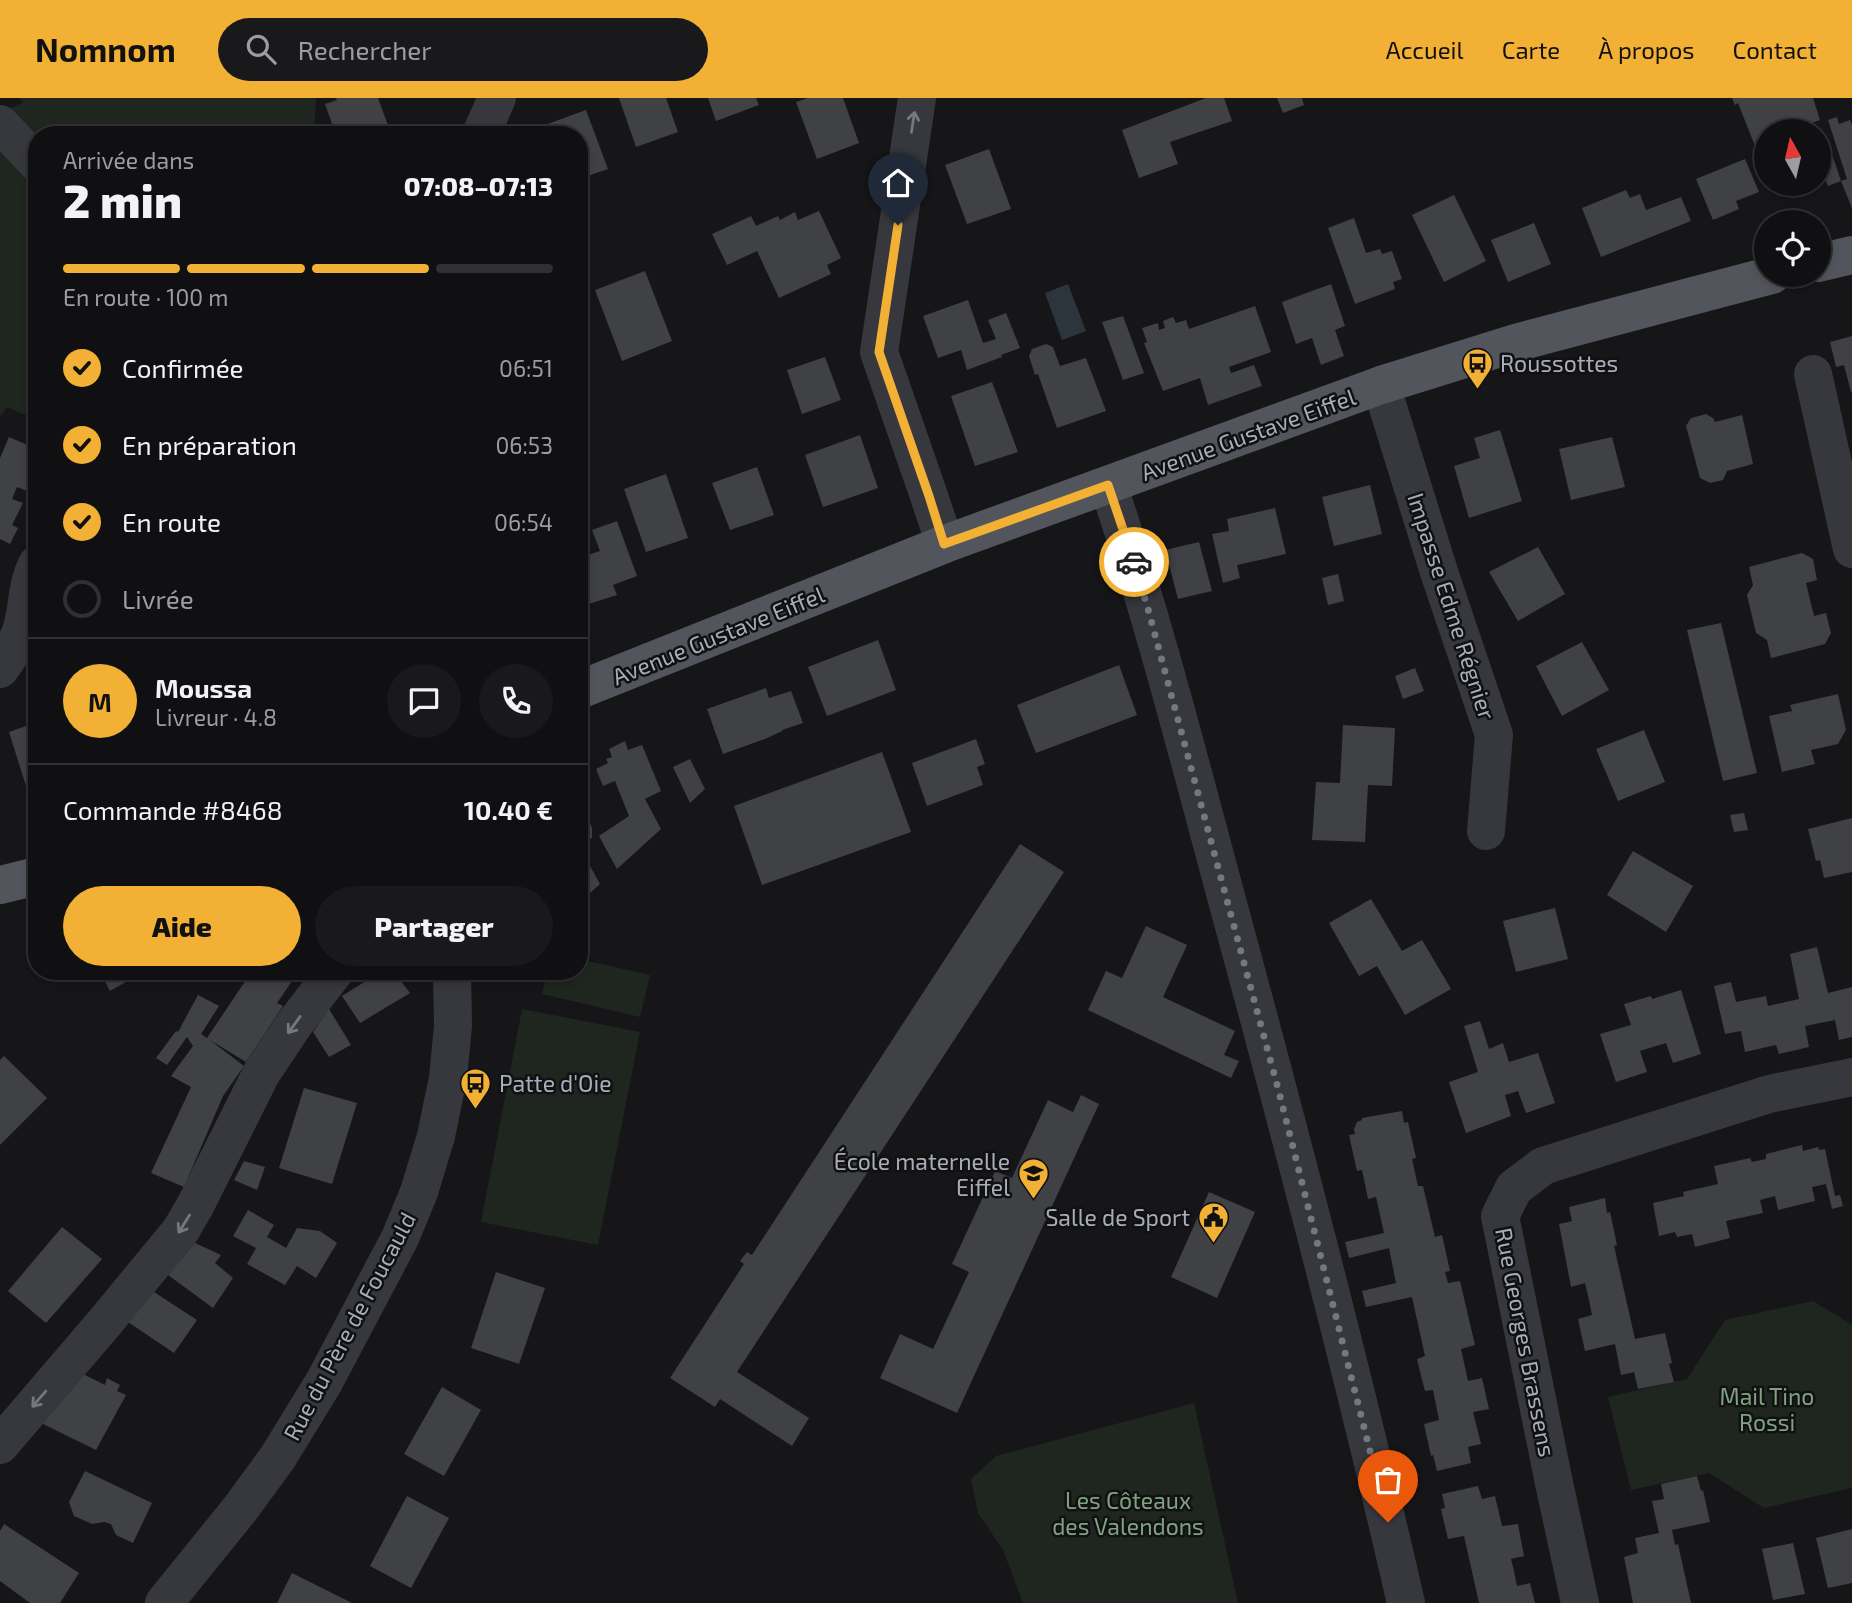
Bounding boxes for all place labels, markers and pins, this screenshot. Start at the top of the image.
pin [868,153,928,225]
bus stop icon: Roussottes [1460,346,1494,390]
place label: Roussottes [1500,349,1618,377]
bus stop icon: Patte d'Oie [459,1066,493,1110]
place label: Patte d'Oie [499,1069,612,1097]
place label: École maternelle Eiffel [834,1147,1010,1201]
school or university icon: École maternelle Eiffel [1016,1157,1050,1201]
public building icon: Salle de Sport [1196,1200,1230,1244]
place label: Salle de Sport [1045,1203,1190,1231]
pin [1358,1450,1418,1522]

